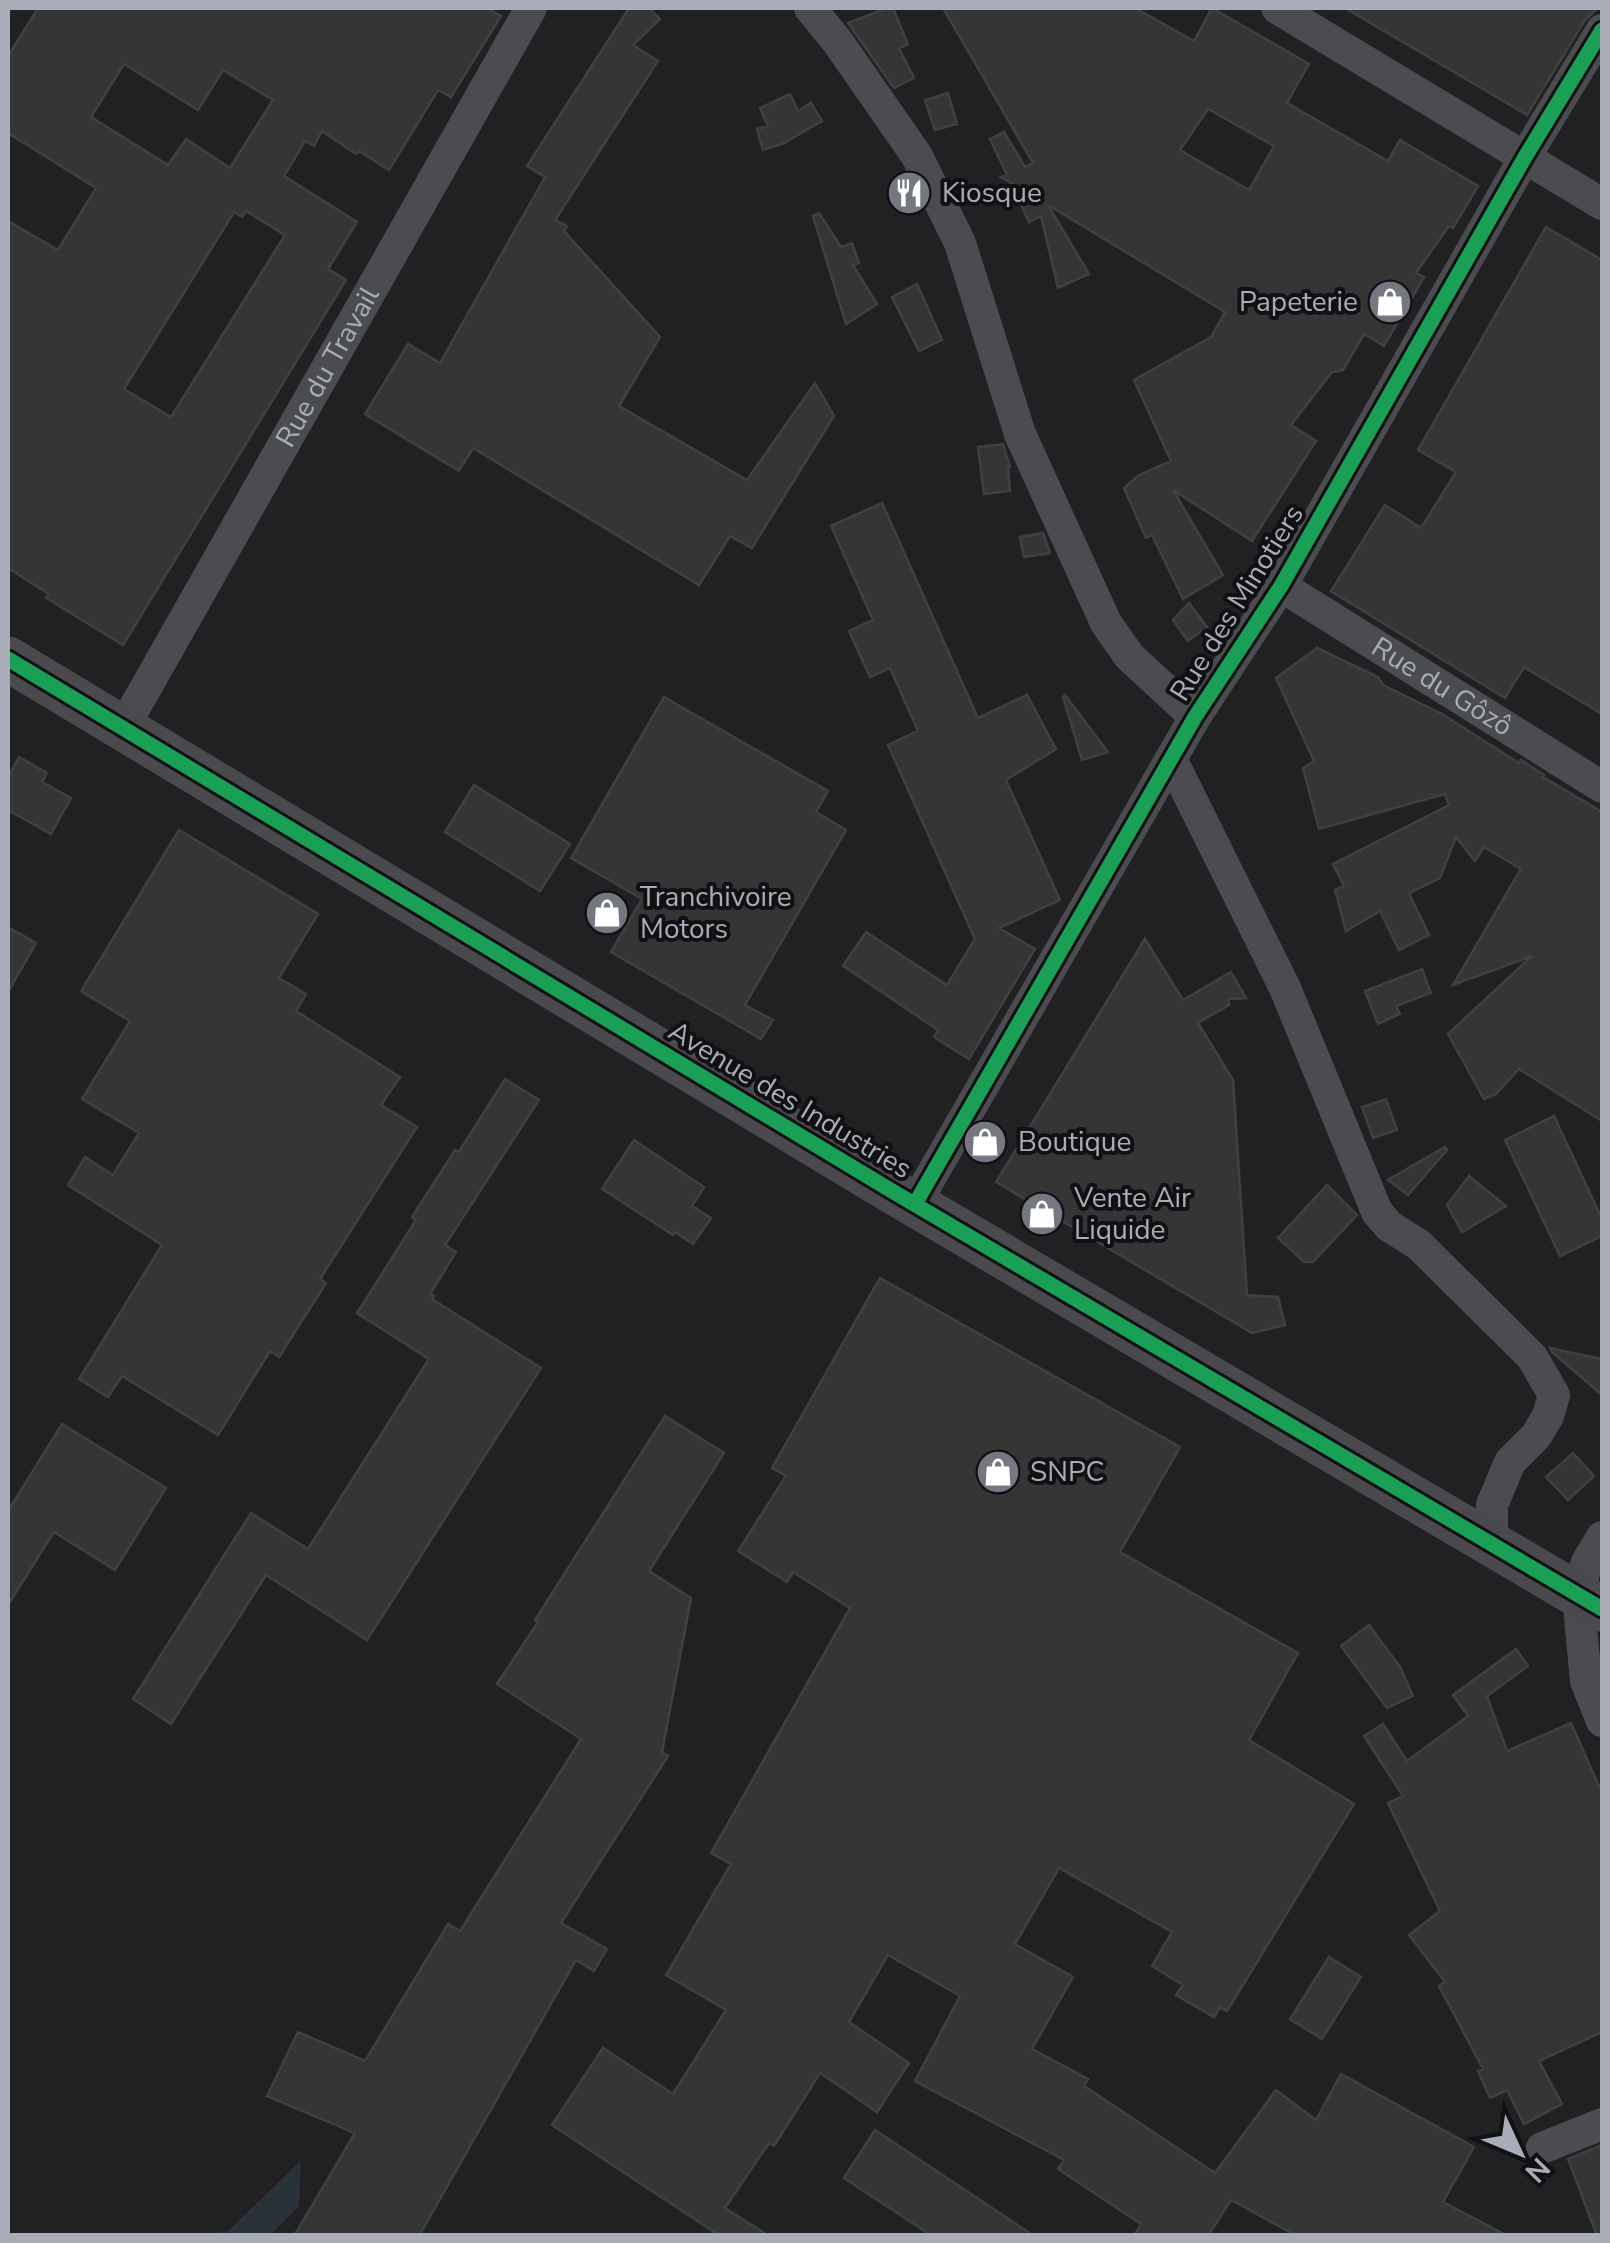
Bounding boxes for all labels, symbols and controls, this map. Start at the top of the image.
restaurant icon: Kiosque [886,170,932,216]
place label: Kiosque [942,174,1042,212]
street label: Rue du Travail [267,279,389,454]
shop icon: Papeterie [1367,279,1413,325]
place label: Papeterie [1239,283,1358,321]
street label: Rue des Minotiers [1161,498,1313,708]
street label: Rue du Gôzô [1364,628,1520,745]
place label: Tranchivoire Motors [640,878,792,948]
shop icon: Tranchivoire Motors [584,890,630,936]
street label: Avenue des Industries [661,1012,919,1188]
shop icon: Boutique [962,1119,1008,1165]
place label: Boutique [1018,1123,1131,1161]
place label: Vente Air Liquide [1073,1179,1191,1249]
shop icon: Vente Air Liquide [1019,1191,1065,1237]
shop icon: SNPC [975,1449,1021,1495]
place label: SNPC [1030,1453,1104,1491]
north arrow [1470,2103,1570,2203]
text: N [1516,2149,1558,2190]

